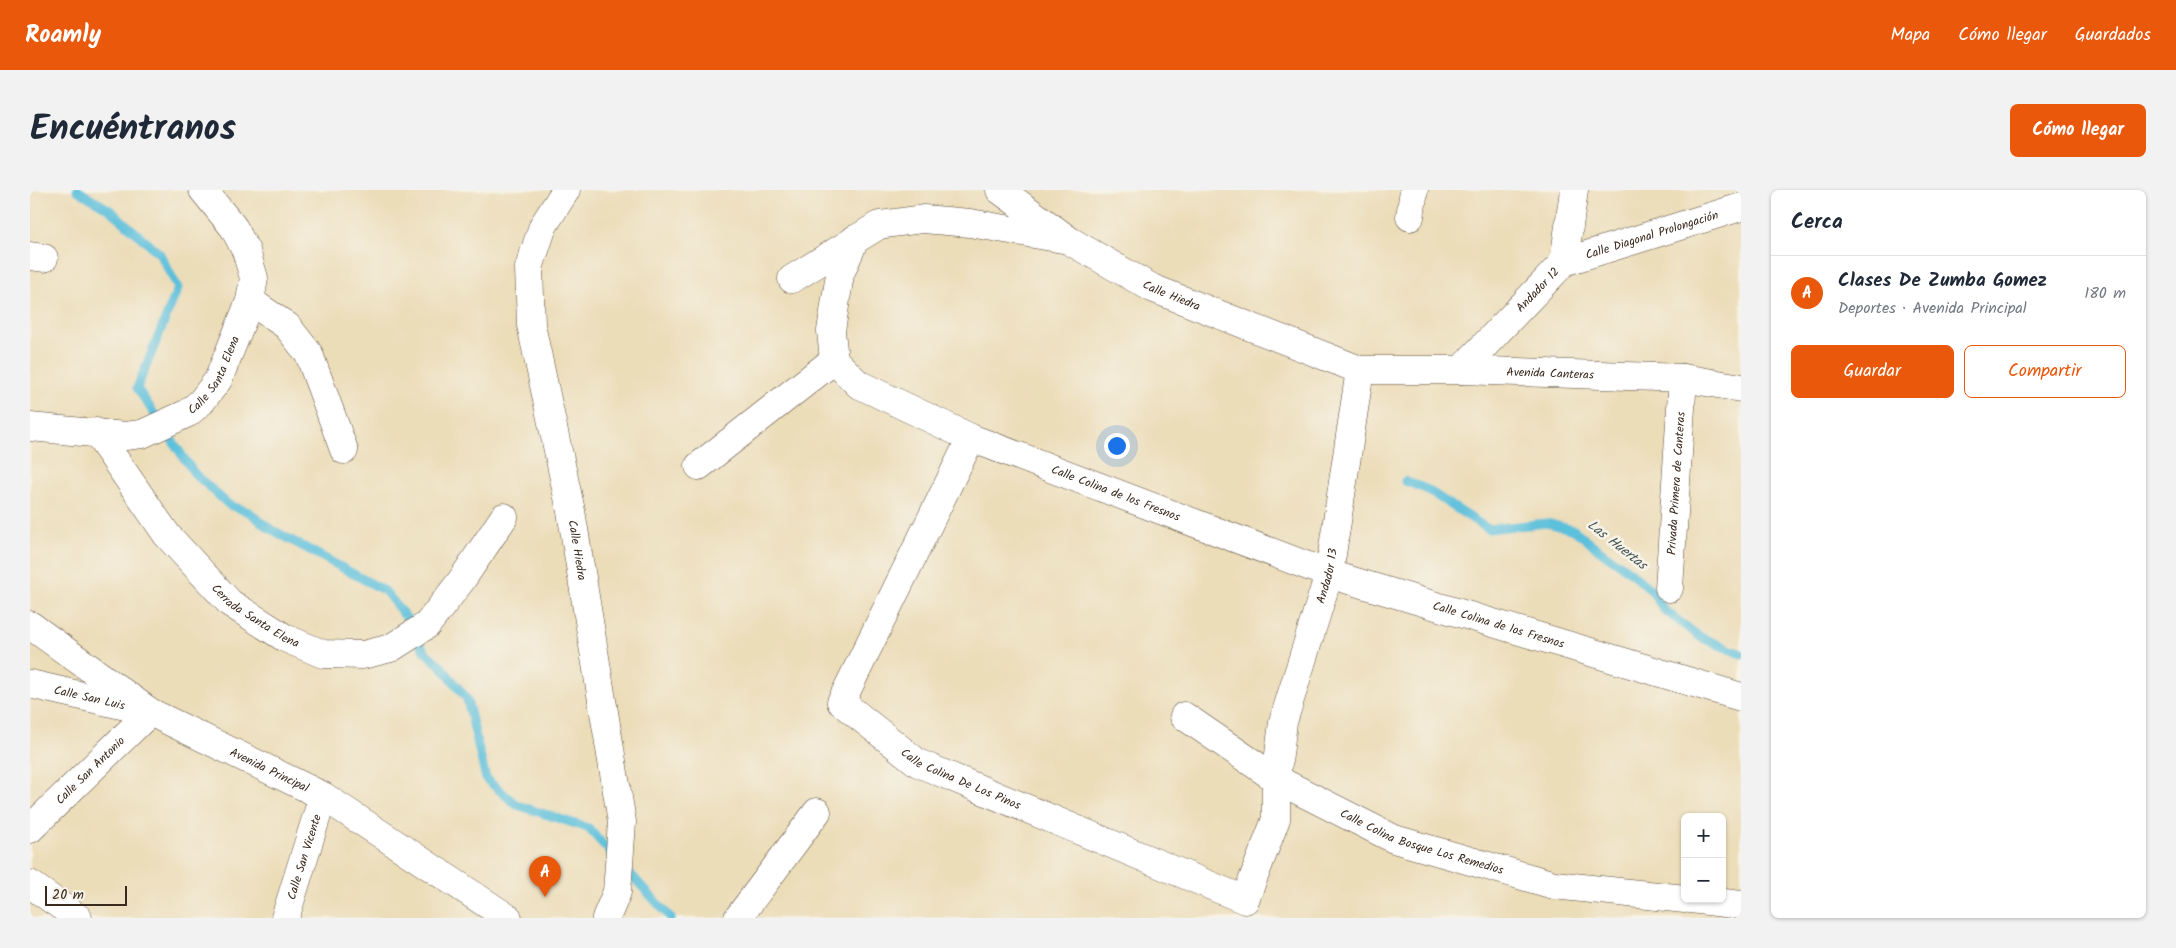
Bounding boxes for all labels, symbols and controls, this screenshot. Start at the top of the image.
text: Roamly [25,16,101,55]
text: Mapa [1891,21,1930,50]
text: Cómo llegar [1958,21,2047,50]
text: Guardados [2075,21,2151,50]
text: Encuéntranos [30,102,236,158]
button: Cómo llegar [2010,104,2146,157]
street label: Calle Diagonal Prolongación [1583,205,1721,264]
text: Cerca [1791,206,1843,239]
street label: Andador 12 [1511,263,1564,317]
text: Clases De Zumba Gomez [1838,266,2047,296]
street label: Calle Hiedra [1139,275,1204,316]
text: A [1802,281,1812,306]
text: 180 m [2084,281,2126,306]
text: Deportes · Avenida Principal [1838,296,2027,321]
street label: Calle Santa Elena [183,333,245,419]
button: Guardar [1791,345,1954,398]
button: Compartir [1964,345,2126,398]
street label: Avenida Canteras [1506,362,1594,384]
street label: Privada Primera de Canteras [1662,411,1690,556]
your location [1104,433,1130,459]
street label: Calle Colina de los Fresnos [1049,460,1183,526]
water label: Las Huertas [1582,515,1653,577]
street label: Calle Hiedra [563,519,592,582]
street label: Andador 13 [1311,547,1342,606]
street label: Cerrada Santa Elena [207,579,303,653]
street label: Calle Colina de los Fresnos [1430,596,1567,653]
street label: Calle San Luis [52,680,127,715]
street label: Calle San Antonio [51,732,129,809]
street label: Avenida Principal [227,743,312,797]
street label: Calle Colina De Los Pinos [897,743,1024,815]
street label: Calle Colina Bosque Los Remedios [1337,804,1506,880]
street label: Calle San Vicente [282,811,326,902]
map controls [1681,813,1726,903]
button: + [1681,813,1726,858]
pin: A [529,856,561,897]
button: − [1681,858,1726,903]
scale bar [45,883,128,906]
text: 20 m [52,884,84,906]

